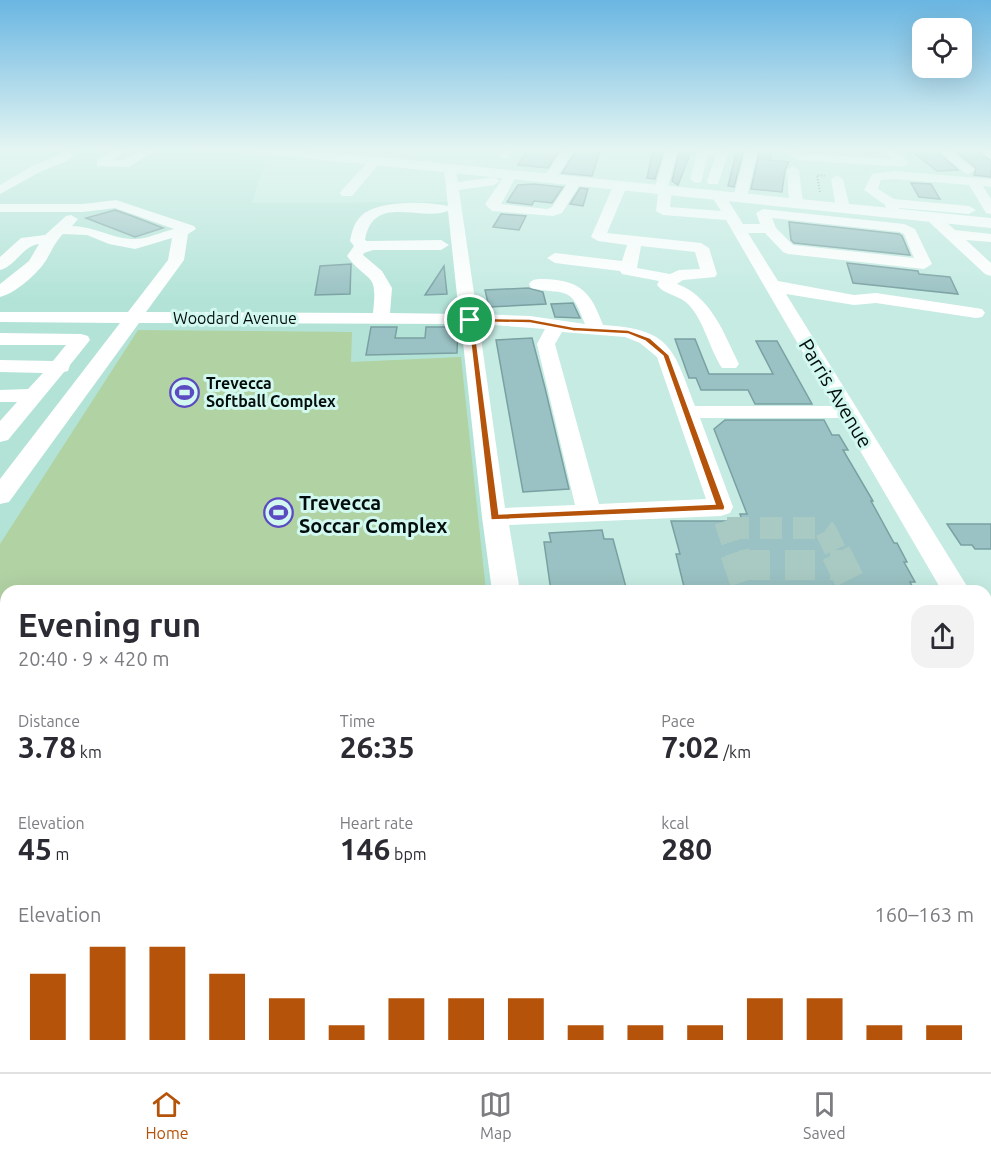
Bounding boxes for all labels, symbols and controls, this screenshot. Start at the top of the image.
map controls [912,18,972,78]
button: locate [912,18,972,78]
pin [444,294,495,345]
icon: arrive [453,303,486,336]
street label: Woodard Avenue [173,309,297,327]
street label: Parris Avenue [795,334,877,452]
place label: Trevecca Softball Complex [206,374,336,410]
sports icon: Trevecca Softball Complex [169,376,201,408]
place label: Trevecca Soccar Complex [299,491,448,537]
sports icon: Trevecca Soccar Complex [262,497,294,529]
button: share [911,605,974,668]
text: Evening run [18,606,201,643]
text: 20:40 · 9 × 420 m [18,647,170,670]
text: Distance [18,712,80,730]
text: Time [340,712,375,730]
text: Pace [661,712,695,730]
text: 3.78 [18,730,76,764]
text: 26:35 [340,730,415,764]
text: 7:02 [661,730,719,764]
text: km [76,743,102,761]
text: /km [719,743,751,761]
text: Elevation [18,814,85,832]
text: Heart rate [340,814,413,832]
text: kcal [661,814,689,832]
text: 45 [18,832,52,866]
text: 146 [340,832,390,866]
text: 280 [661,832,712,866]
text: m [52,845,69,863]
text: bpm [390,845,427,863]
text: Elevation [18,903,101,926]
text: 160–163 m [875,903,974,926]
tab: Home [145,1088,189,1142]
tab: Map [479,1088,512,1142]
tab: Saved [803,1088,846,1142]

